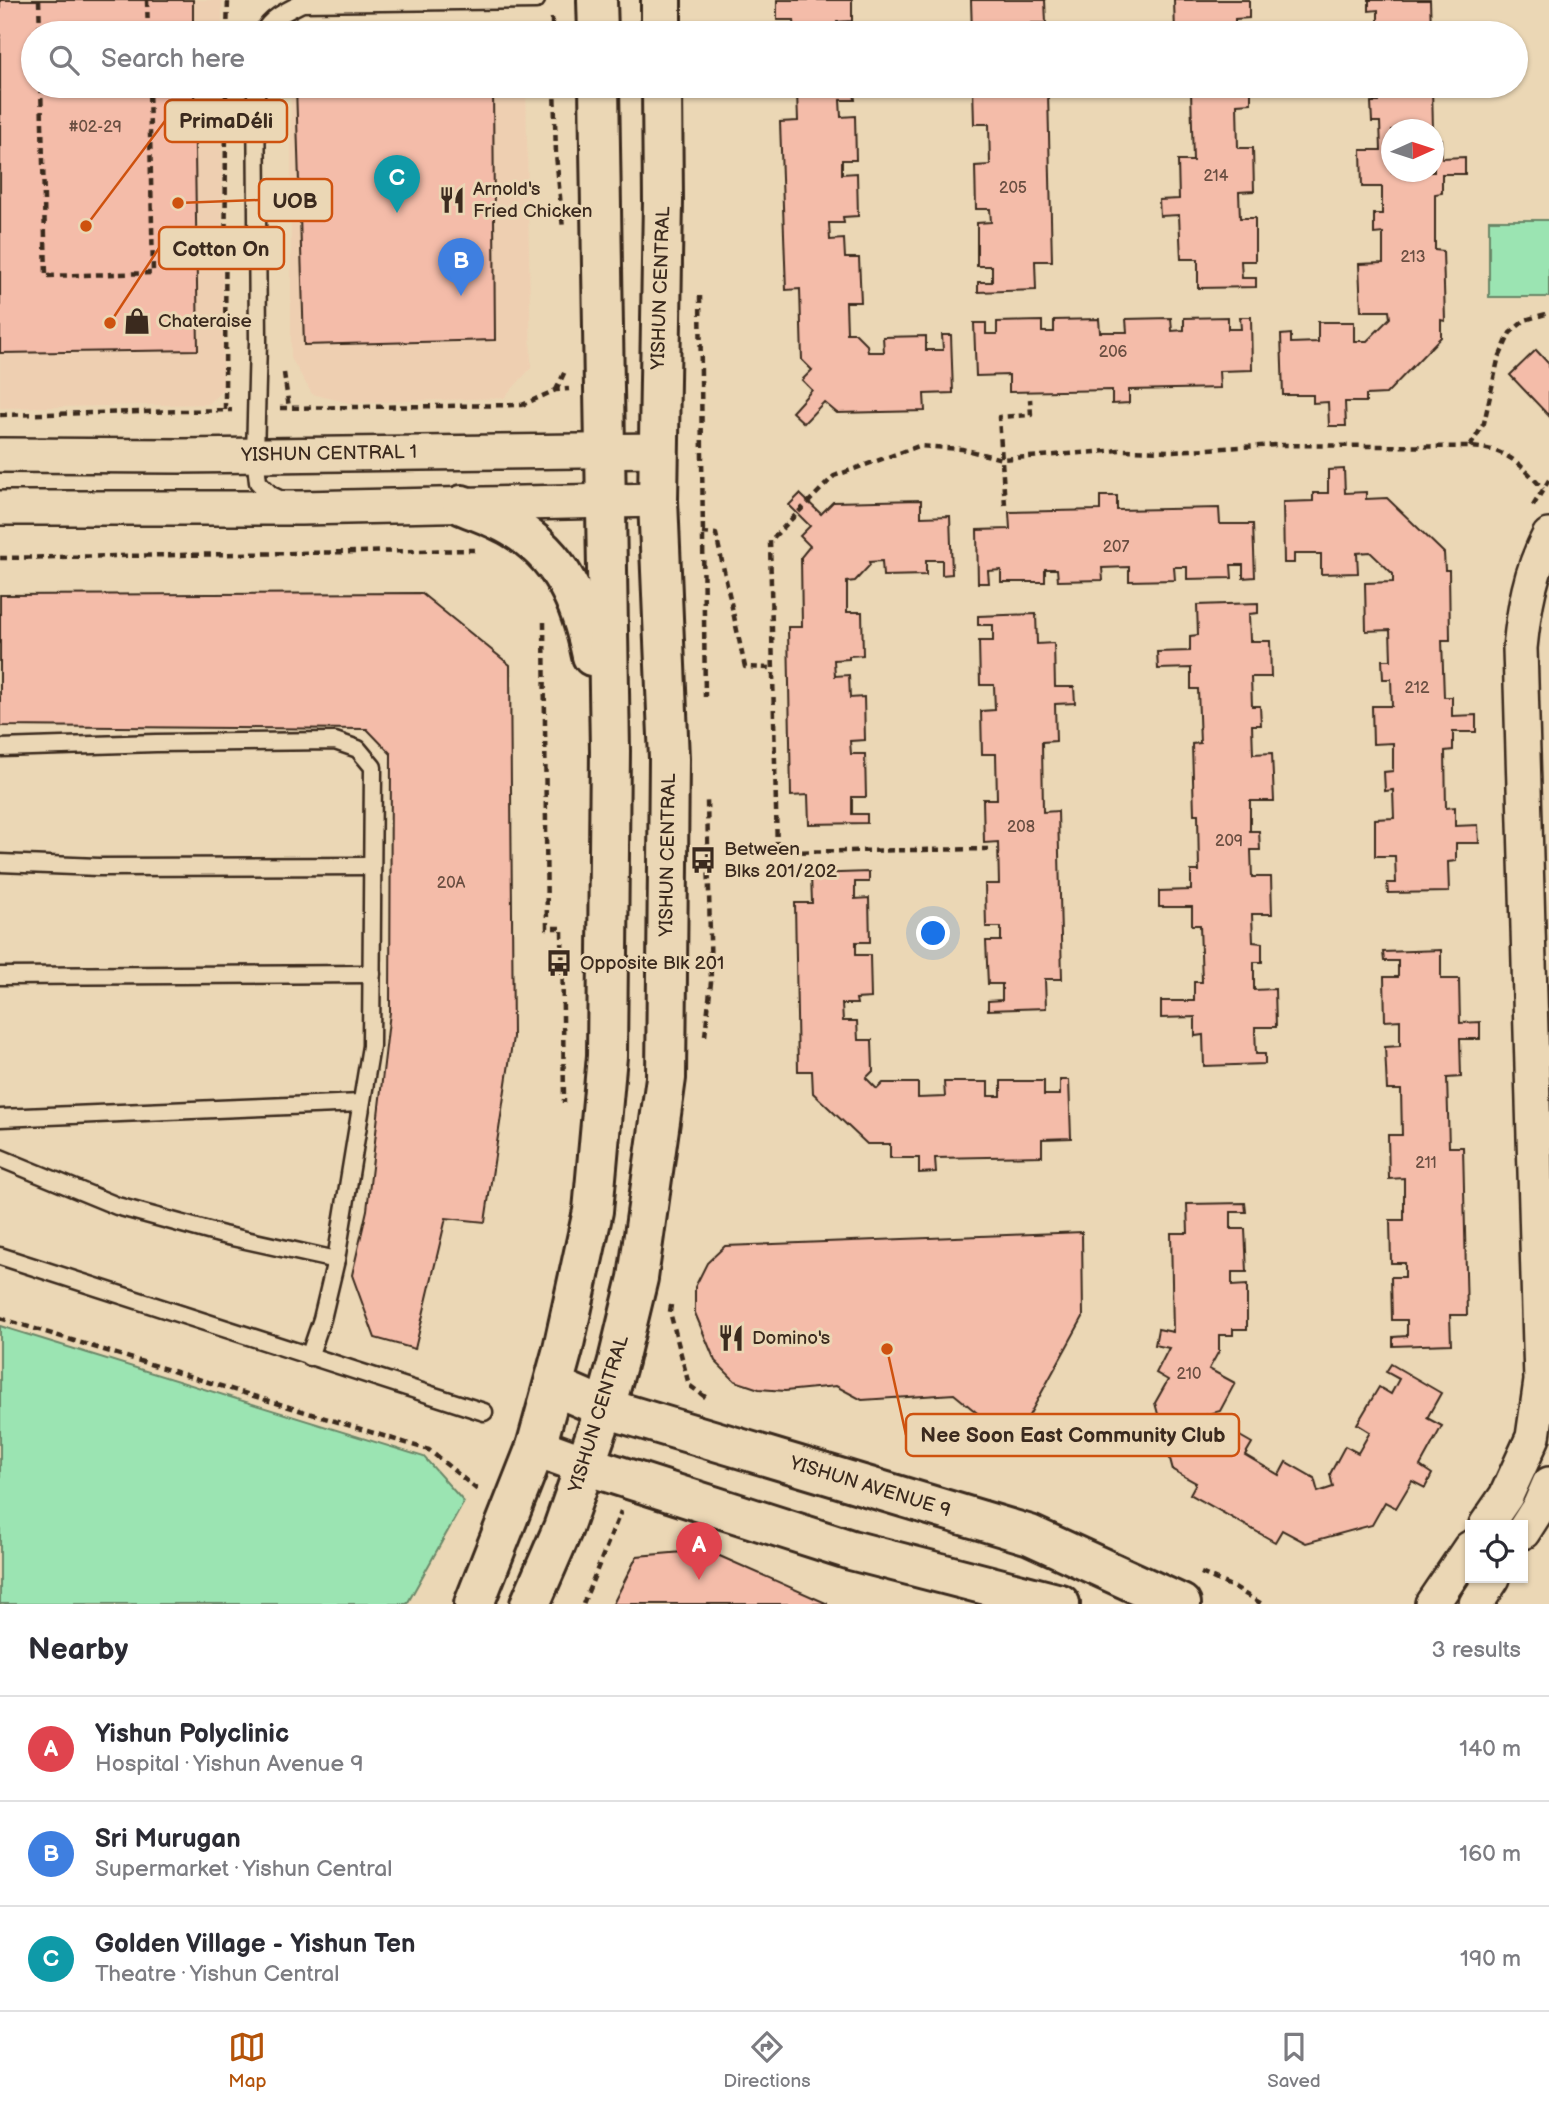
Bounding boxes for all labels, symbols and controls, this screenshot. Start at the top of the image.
search box [21,21,1528,98]
icon: search [45,41,83,79]
text: Search here [101,44,245,75]
callout: PrimaDéli [165,100,287,142]
text: PrimaDéli [179,109,273,134]
house number: #02-29 [68,118,122,137]
north arrow [1381,119,1444,182]
pin: C [374,155,420,213]
house number: 214 [1203,167,1229,186]
place label: Arnold's Fried Chicken [473,178,592,223]
callout: UOB [259,179,332,221]
house number: 205 [999,179,1027,198]
restaurant icon: Arnold's Fried Chicken [437,185,467,215]
text: UOB [272,189,318,214]
street label: YISHUN CENTRAL [647,206,675,371]
callout: Cotton On [159,227,284,269]
text: Cotton On [172,237,270,262]
pin: B [438,238,484,296]
house number: 213 [1400,248,1426,267]
shop icon: Chateraise [122,306,152,336]
place label: Chateraise [158,310,252,333]
house number: 206 [1099,343,1128,362]
street label: YISHUN CENTRAL 1 [240,441,417,467]
house number: 207 [1103,538,1129,557]
house number: 212 [1405,679,1430,698]
street label: YISHUN CENTRAL [655,773,681,938]
house number: 208 [1007,818,1035,837]
house number: 209 [1215,832,1243,851]
place label: Between Blks 201/202 [724,838,838,883]
bus stop icon: Between Blks 201/202 [688,845,718,875]
house number: 20A [437,874,466,893]
your location [916,916,950,950]
bus stop icon: Opposite Blk 201 [544,948,574,978]
place label: Opposite Blk 201 [580,952,724,975]
house number: 211 [1415,1154,1437,1173]
restaurant icon: Domino's [716,1323,746,1353]
place label: Domino's [752,1327,830,1350]
street label: YISHUN CENTRAL [564,1332,634,1496]
house number: 210 [1177,1365,1201,1384]
callout: Nee Soon East Community Club [906,1414,1239,1456]
text: Nee Soon East Community Club [920,1423,1226,1448]
street label: YISHUN AVENUE 9 [786,1451,953,1522]
map controls [1465,1520,1528,1583]
button: locate [1465,1520,1528,1583]
pin: A [676,1522,722,1580]
text: Nearby [28,1632,128,1668]
text: 3 results [1432,1636,1521,1664]
text: Yishun Polyclinic [95,1719,289,1750]
text: A [44,1735,58,1763]
text: 140 m [1459,1735,1521,1763]
text: Hospital · Yishun Avenue 9 [95,1750,364,1778]
text: Sri Murugan [95,1824,241,1855]
text: B [43,1840,59,1868]
text: 160 m [1459,1840,1521,1868]
text: Supermarket · Yishun Central [95,1855,392,1883]
text: Golden Village - Yishun Ten [95,1929,416,1960]
text: C [43,1945,59,1973]
text: 190 m [1460,1945,1521,1973]
text: Theatre · Yishun Central [95,1960,339,1988]
tab: Map [228,2028,267,2093]
tab: Directions [723,2028,811,2093]
tab: Saved [1267,2028,1321,2093]

